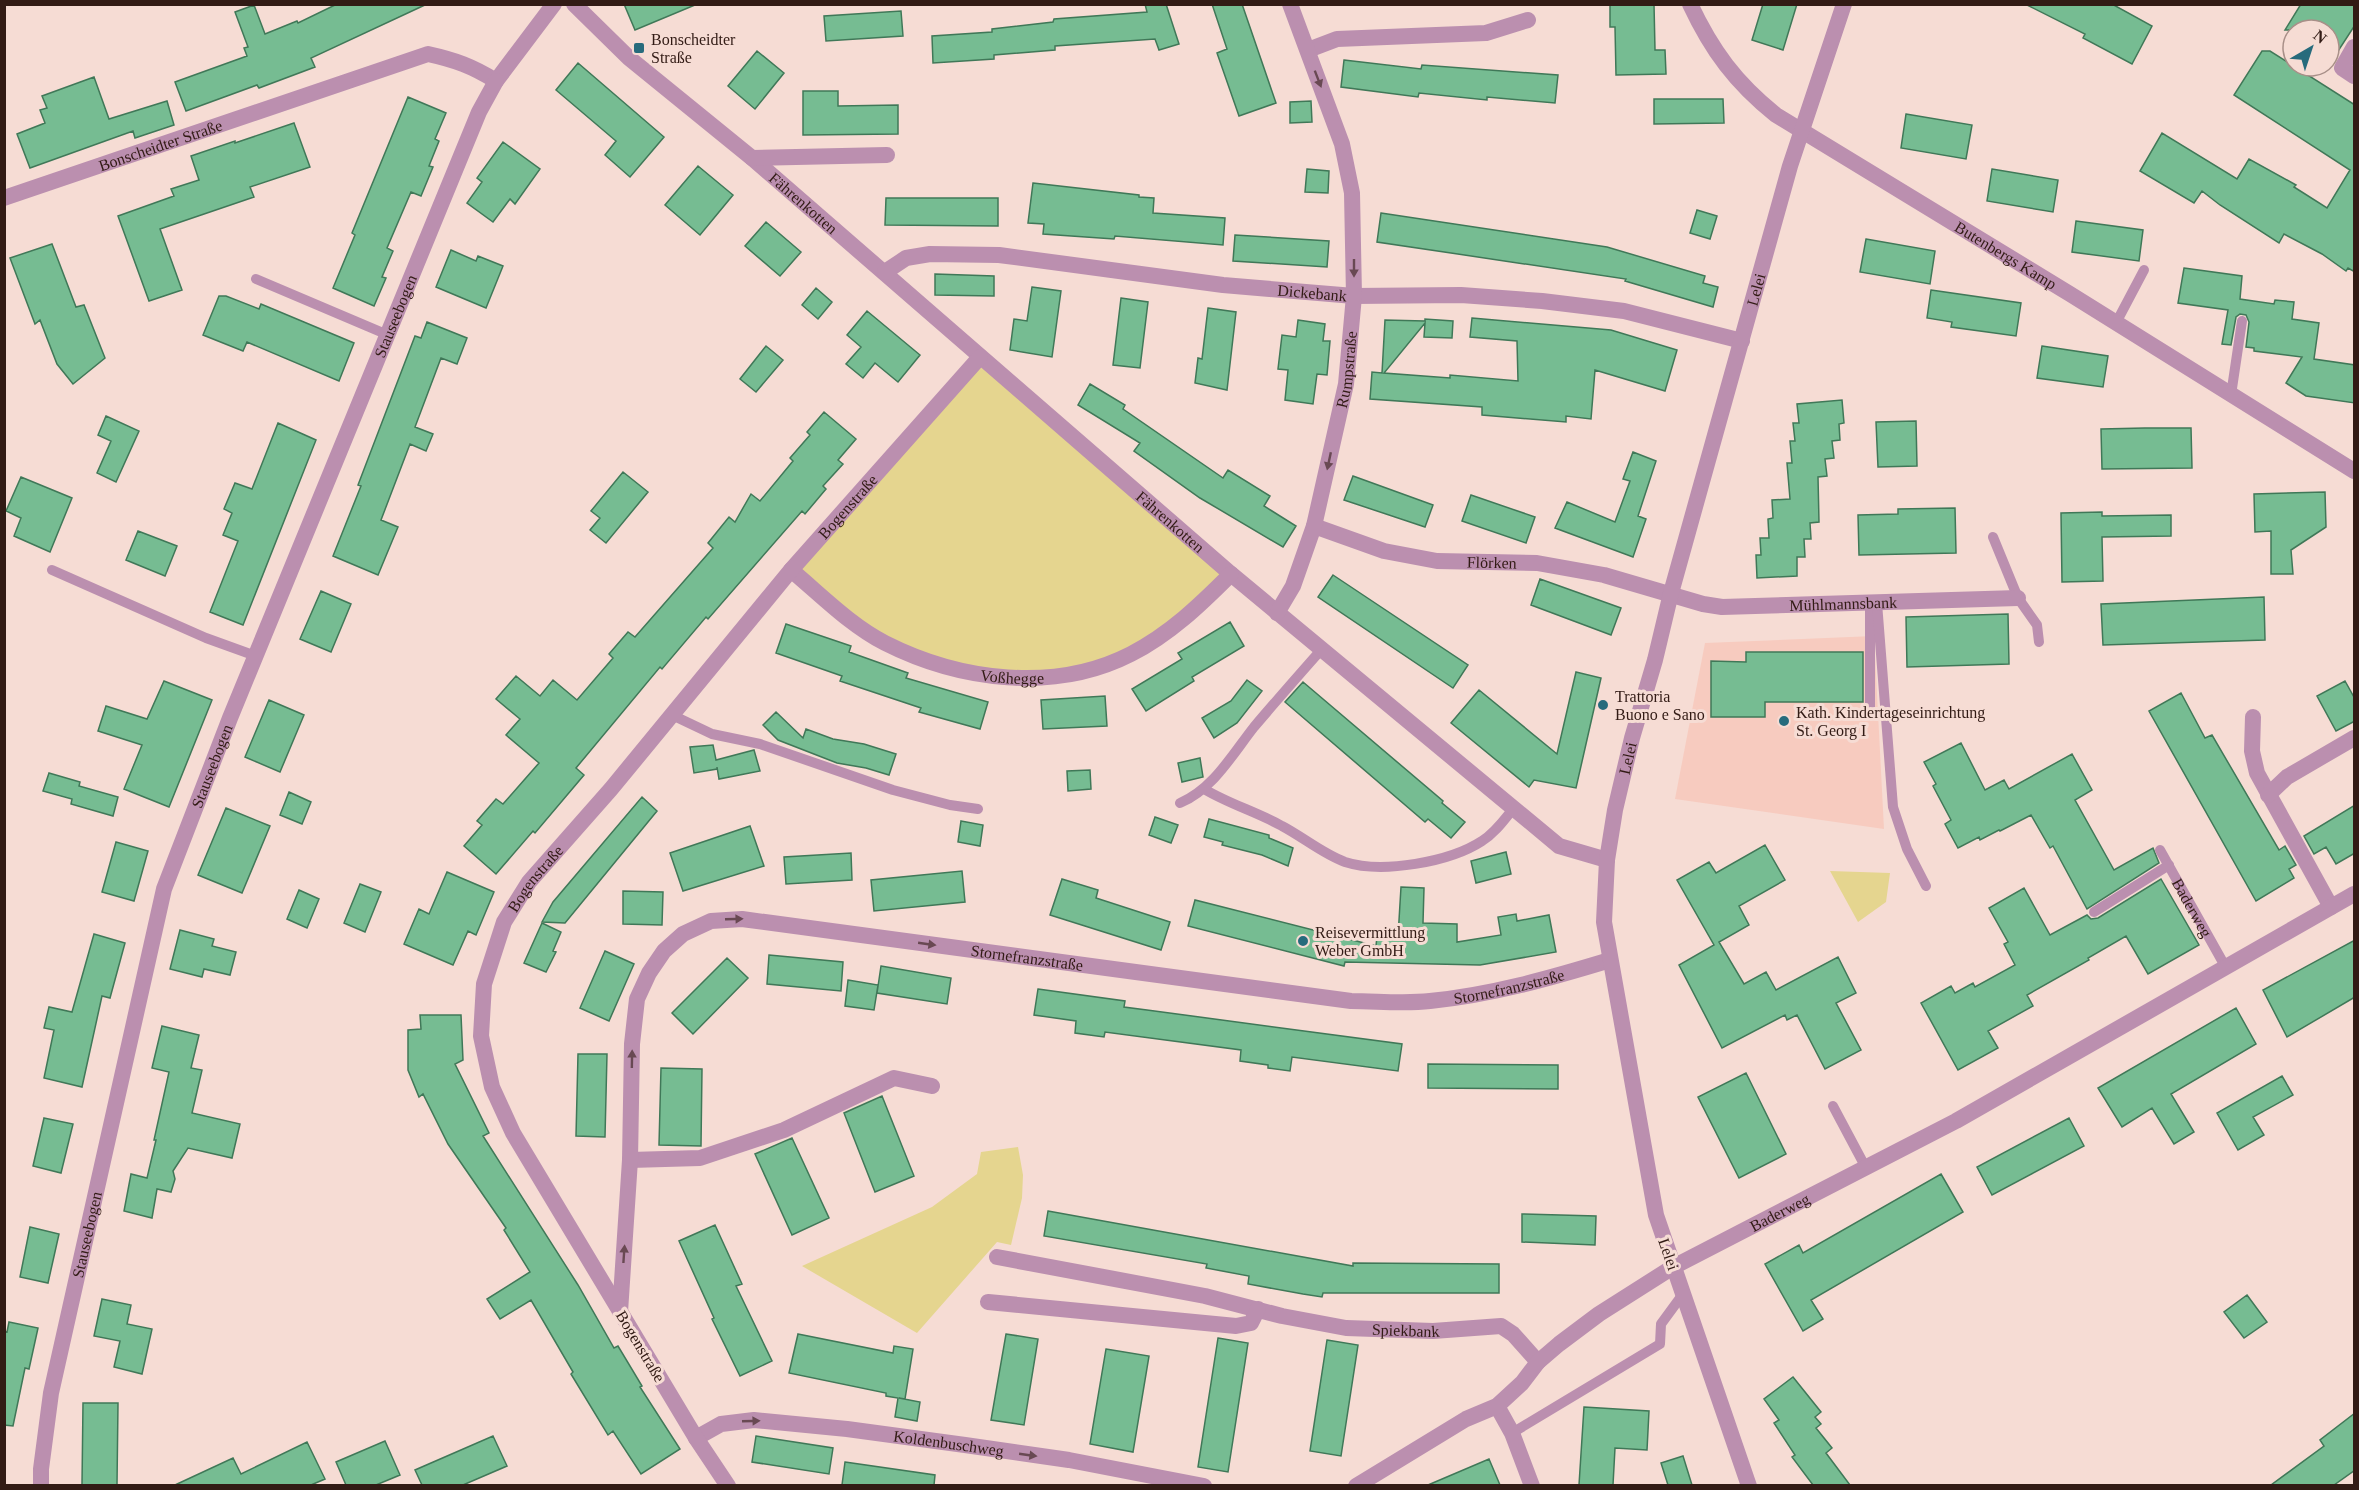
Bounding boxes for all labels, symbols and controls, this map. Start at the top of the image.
north arrow [2281,18,2341,78]
text: N [2310,26,2330,47]
place label: Bonscheidter Straße [651,31,736,66]
marker: Bonscheidter Straße [632,41,646,55]
one-way arrow [1313,70,1323,88]
street label: Bonscheidter Straße [96,117,224,174]
street label: Fährenkotten [766,169,841,237]
street label: Butenbergs Kamp [1952,218,2060,294]
one-way arrow [1349,259,1359,278]
street label: Lelei [1743,271,1769,308]
street label: Stauseebogen [371,272,420,360]
street label: Dickebank [1277,282,1347,304]
street label: Rumpstraße [1333,330,1360,410]
one-way arrow [1323,452,1333,470]
street label: Bogenstraße [815,471,881,542]
street label: Fährenkotten [1133,488,1208,556]
street label: Flörken [1467,554,1517,572]
street label: Mühlmannsbank [1789,594,1897,614]
street label: Voßhegge [979,666,1044,688]
place label: Trattoria Buono e Sano [1615,688,1705,723]
marker: Trattoria Buono e Sano [1596,698,1610,712]
place label: Kath. Kindertageseinrichtung St. Georg I [1796,704,1985,740]
marker: Kath. Kindertageseinrichtung St. Georg I [1777,714,1791,728]
street label: Stauseebogen [188,722,236,810]
street label: Lelei [1616,740,1640,776]
street label: Bogenstraße [504,842,566,915]
street label: Baderweg [2169,875,2215,941]
one-way arrow [725,915,744,924]
place label: Reisevermittlung Weber GmbH [1315,924,1425,959]
marker: Reisevermittlung Weber GmbH [1296,934,1310,948]
one-way arrow [918,940,937,949]
street label: Stornefranzstraße [970,942,1084,974]
street label: Stornefranzstraße [1452,966,1566,1007]
one-way arrow [627,1049,637,1068]
street label: Stauseebogen [69,1190,105,1280]
street label: Baderweg [1747,1190,1813,1235]
street label: Lelei [1655,1236,1682,1273]
one-way arrow [619,1244,629,1263]
street label: Bogenstraße [612,1308,668,1385]
street label: Spiekbank [1372,1321,1440,1340]
one-way arrow [742,1417,761,1426]
street label: Koldenbuschweg [892,1427,1005,1460]
one-way arrow [1018,1450,1037,1459]

